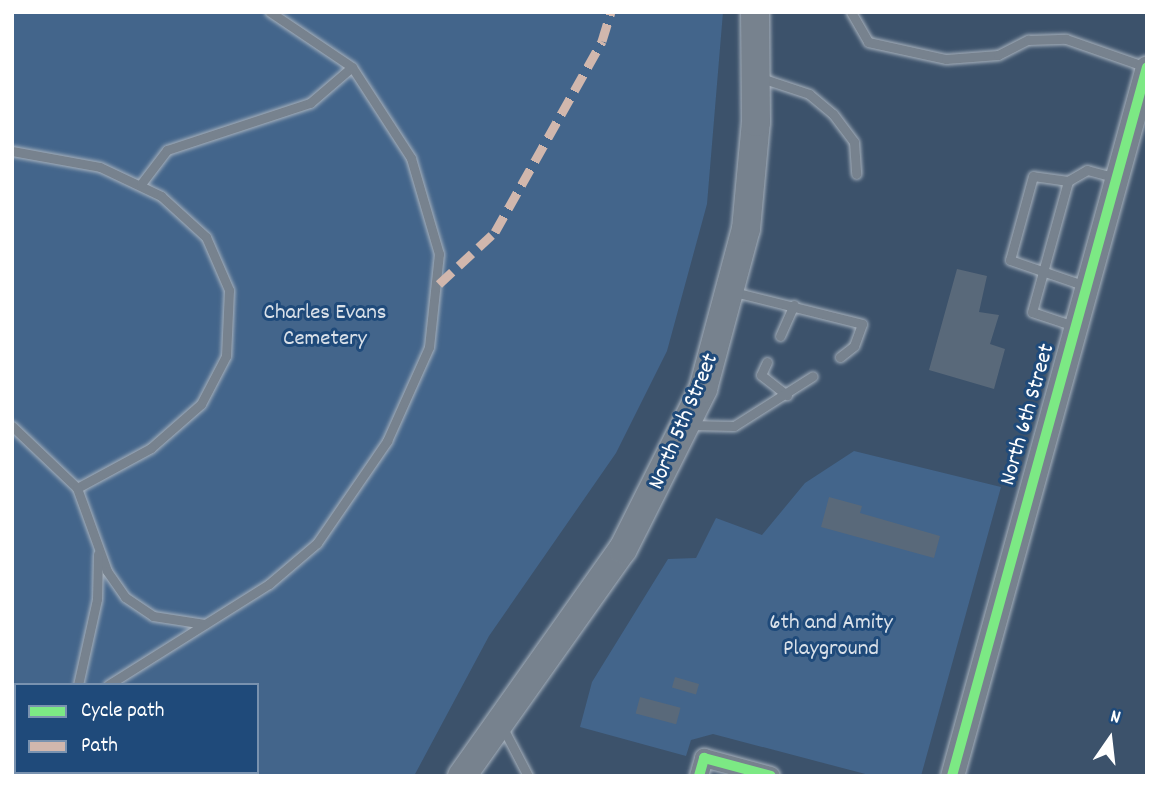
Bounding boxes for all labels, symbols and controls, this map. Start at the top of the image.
park label: Charles Evans Cemetery [264,300,386,354]
street label: North 6th Street [996,341,1062,489]
street label: North 5th Street [644,350,726,494]
park label: 6th and Amity Playground [769,610,893,664]
legend [14,683,259,774]
text: Cycle path [81,697,164,727]
north arrow [1075,704,1145,774]
text: N [1107,704,1123,732]
text: Path [81,732,118,762]

